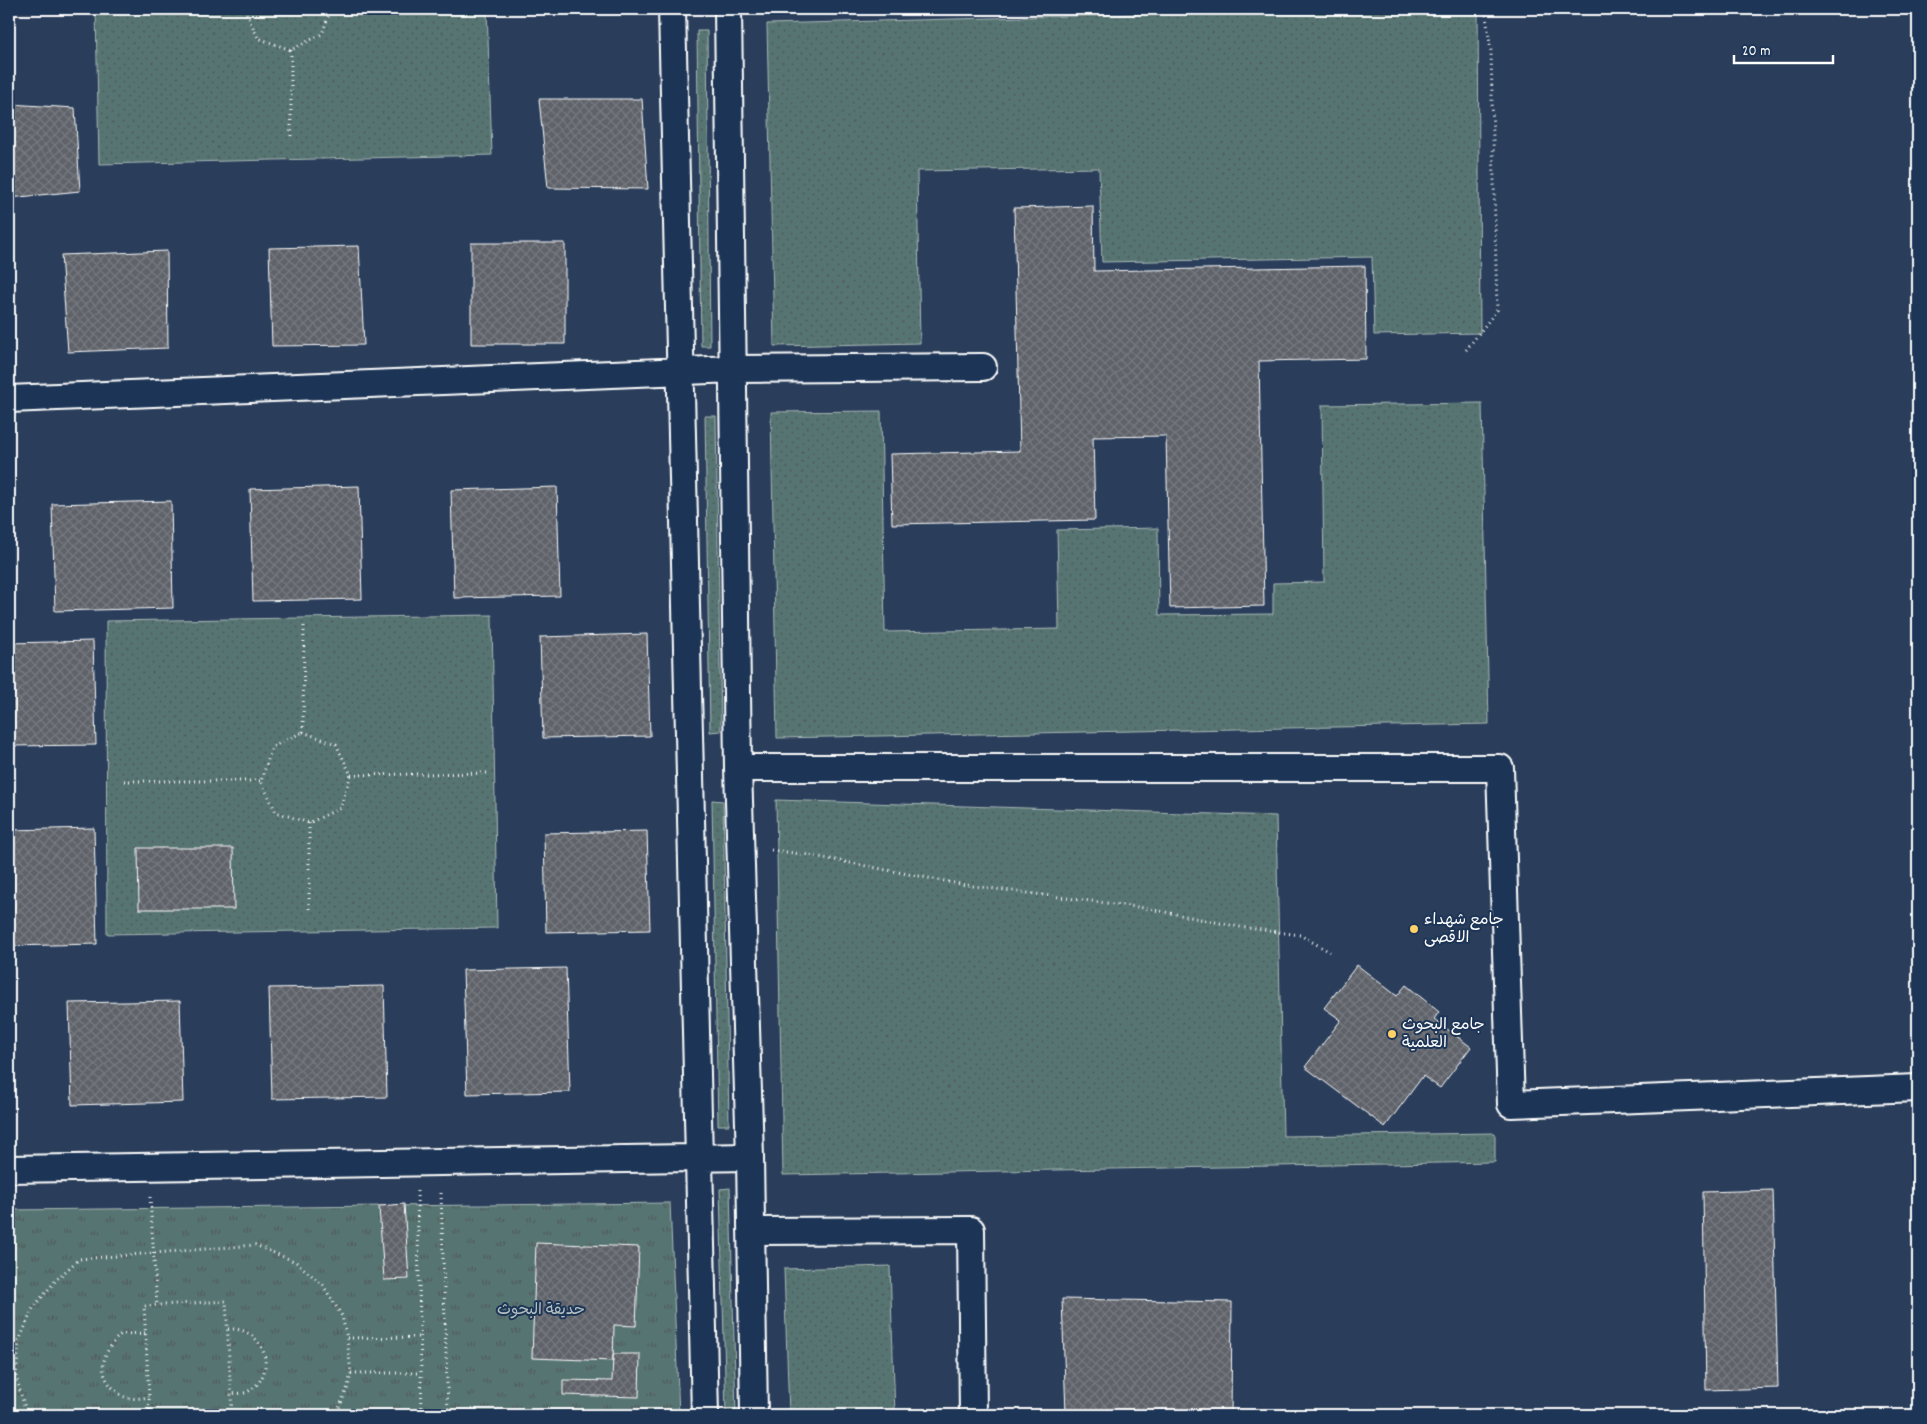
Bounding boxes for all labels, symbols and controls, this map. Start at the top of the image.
scale bar [1734,32,1833,64]
text: 20 m [1742,41,1770,63]
place label: جامع شهداء الاقصى [1424,909,1504,950]
marker: جامع شهداء الاقصى [1408,923,1420,935]
place label: جامع البحوث العلمية [1402,1014,1485,1055]
marker: جامع البحوث العلمية [1386,1028,1398,1040]
park label: حديقة البحوث [497,1299,585,1322]

